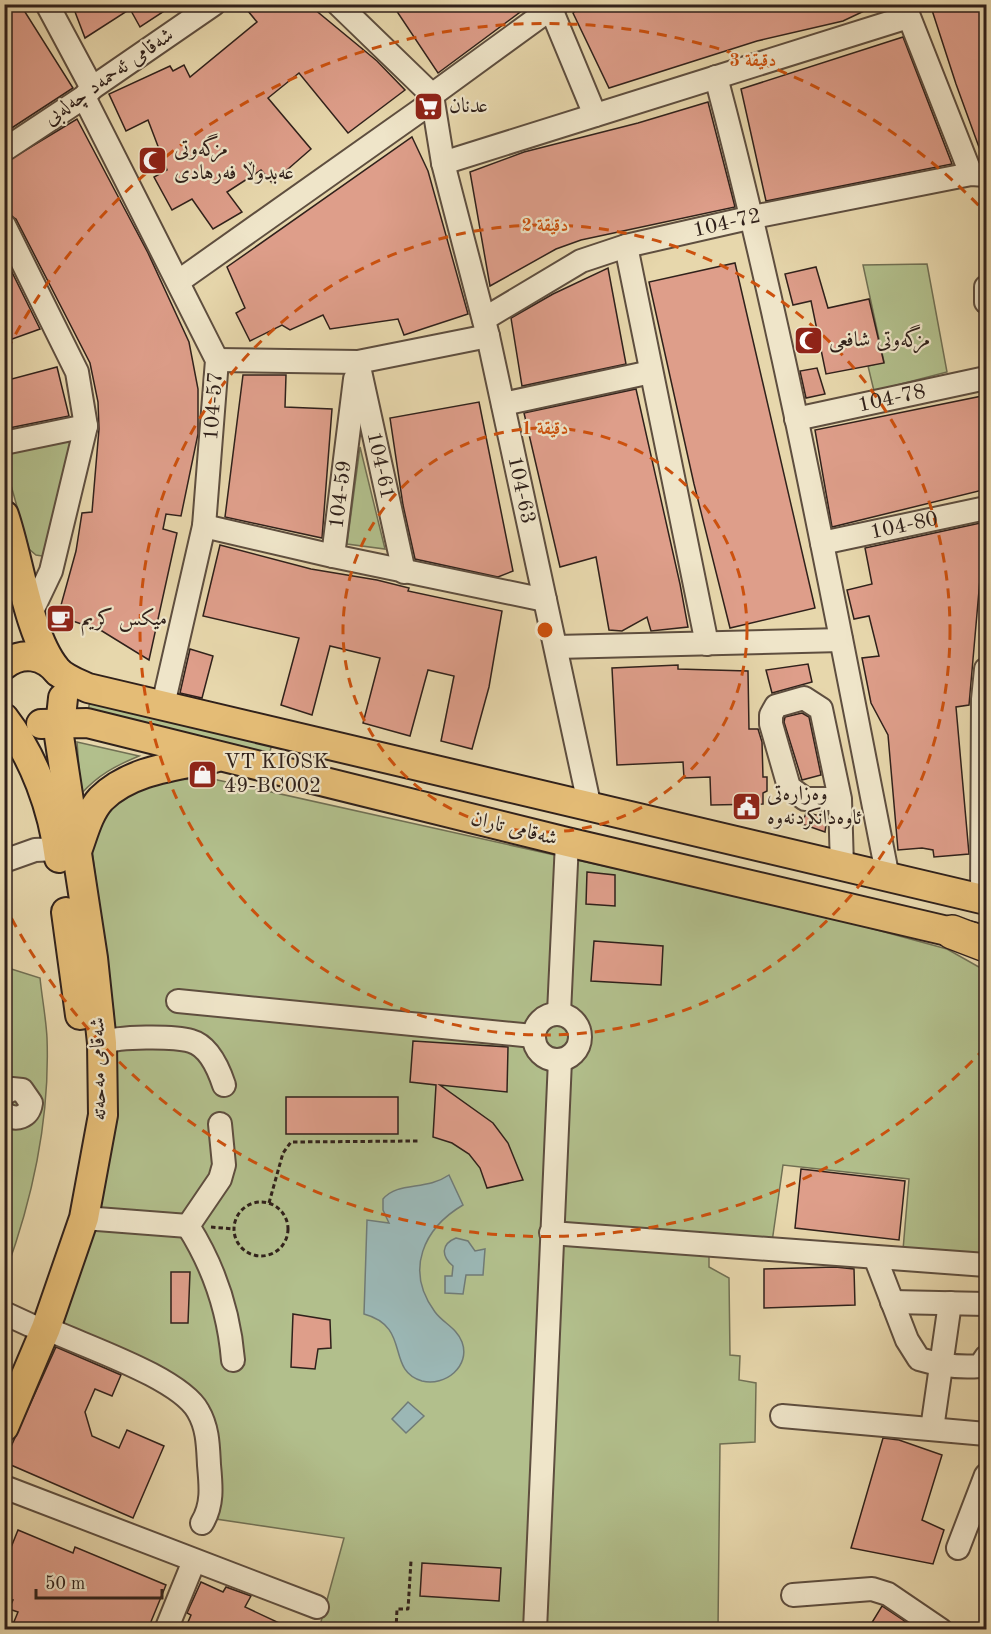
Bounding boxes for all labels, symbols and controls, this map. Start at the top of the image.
street label: شەقامی ئەحمەد چەلەبی [40,25,179,132]
text: 3 دقيقة [730,52,776,70]
supermarket icon: عدنان [412,90,444,122]
place label: عدنان [449,96,488,117]
place label: مزگەوتی عەبدوڵا فەرهادی [174,133,294,185]
mosque icon: مزگەوتی عەبدوڵا فەرهادی [137,145,169,177]
street label: 104-72 [691,205,763,241]
text: 2 دقيقة [522,217,568,235]
mosque icon: مزگەوتی شافعی [792,324,824,356]
place label: مزگەوتی شافعی [829,324,930,354]
street label: 104-57 [201,371,227,441]
street label: 104-78 [856,381,928,416]
text: 1 دقيقة [522,420,568,438]
street label: 104-61 [363,430,398,501]
street label: 104-63 [504,454,539,526]
street label: 104-59 [326,459,355,530]
street label: 104-80 [868,508,940,543]
cafe icon: ميكس كريم [44,603,76,635]
place label: ميكس كريم [81,607,167,636]
centre of rings [535,620,555,640]
place label: VT KIOSK 49-BC002 [224,752,329,797]
shop icon: VT KIOSK 49-BC002 [187,758,219,790]
place label: وەزارەتی ئاوەدانکردنەوە [767,784,862,830]
public building icon: وەزارەتی ئاوەدانکردنەوە [730,790,762,822]
street label: شەقامی تاران [468,808,560,850]
street label: شەقامی مەحەتە [88,1017,110,1121]
scale bar [36,1562,162,1600]
text: 50 m [45,1575,85,1593]

